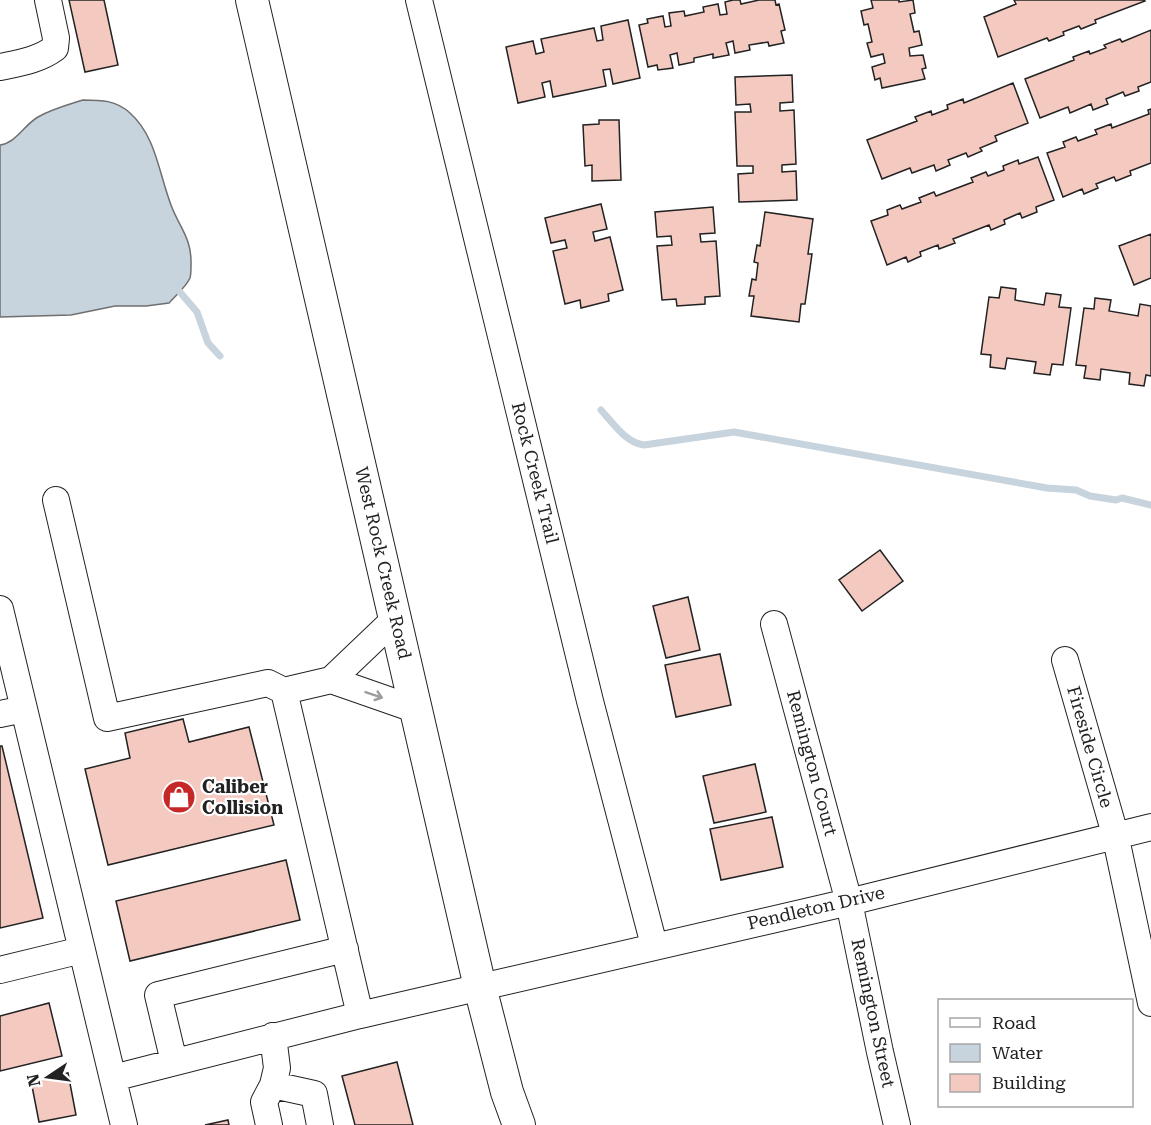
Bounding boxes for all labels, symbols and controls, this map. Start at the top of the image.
street label: Rock Creek Trail [508,400,563,546]
street label: West Rock Creek Road [351,465,416,661]
street label: Fireside Circle [1063,684,1118,810]
street label: Remington Court [783,688,842,838]
one-way arrow [364,690,383,701]
place label: Caliber Collision [202,776,283,818]
shop icon: Caliber Collision [161,779,197,815]
street label: Pendleton Drive [745,881,887,934]
street label: Remington Street [847,936,900,1090]
legend [938,999,1133,1107]
text: Road [992,1012,1037,1033]
text: Water [992,1042,1043,1063]
north arrow [18,1047,78,1107]
text: N [23,1072,45,1088]
text: Building [992,1072,1066,1093]

